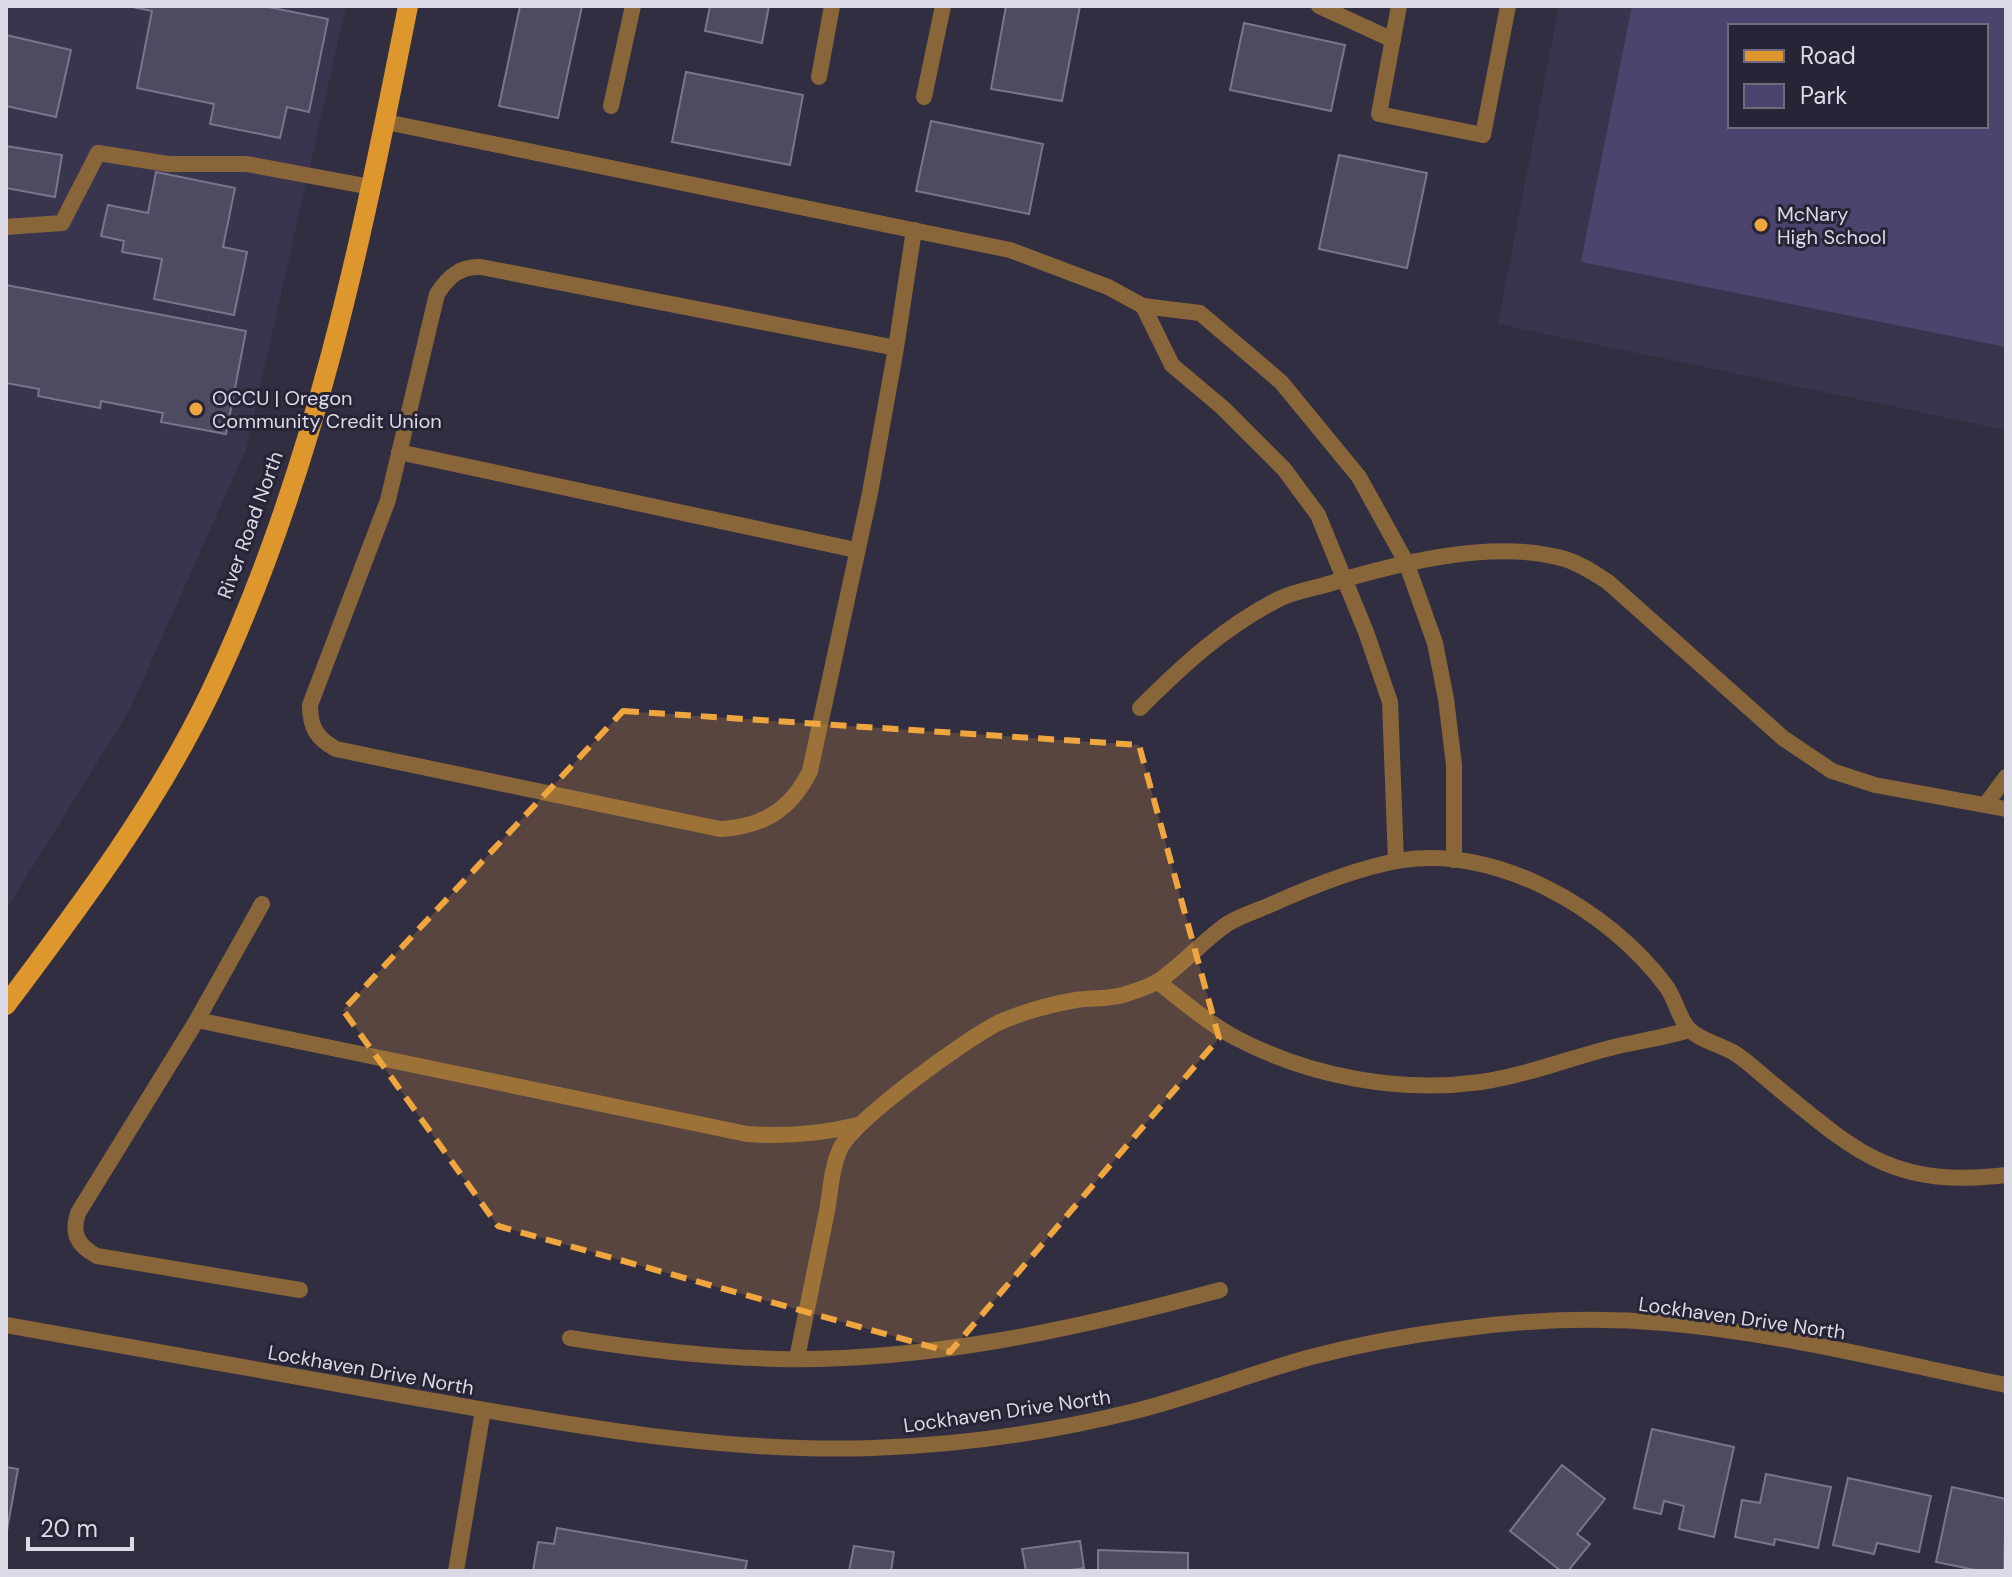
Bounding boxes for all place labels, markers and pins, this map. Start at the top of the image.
place label: McNary High School [1777,201,1886,250]
marker: McNary High School [1752,216,1770,234]
place label: OCCU | Oregon Community Credit Union [212,385,442,434]
marker: OCCU | Oregon Community Credit Union [187,400,205,418]

